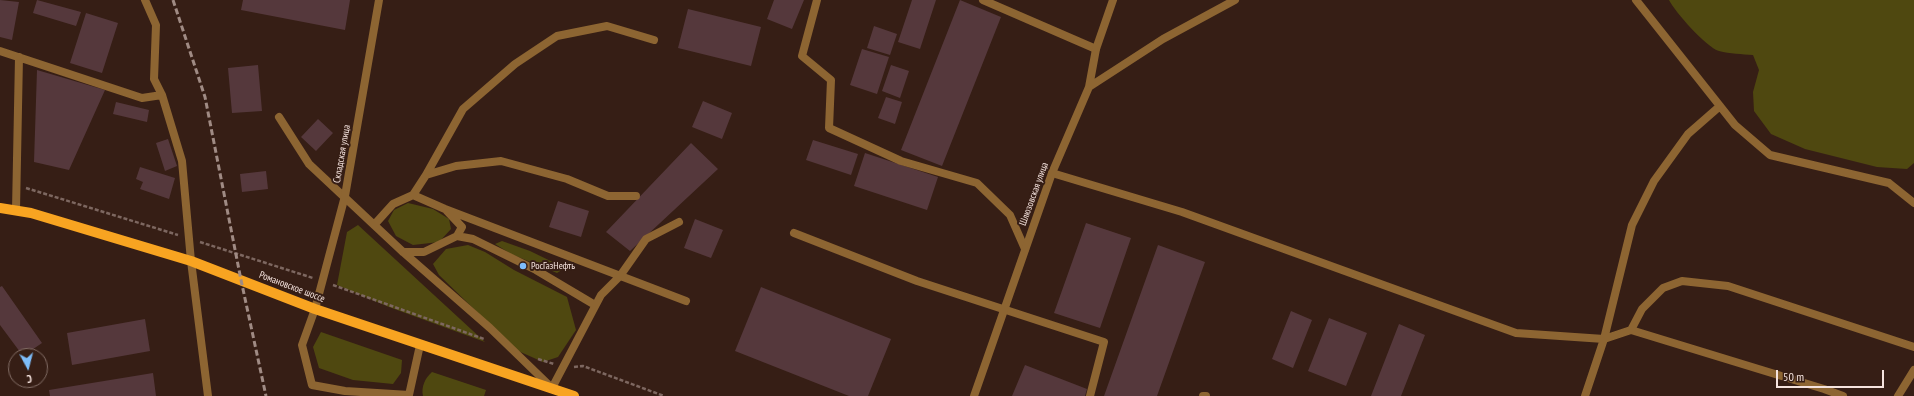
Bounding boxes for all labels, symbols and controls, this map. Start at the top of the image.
street label: Складская улица [331,124,353,184]
street label: Шлюзовская улица [1017,161,1051,227]
place label: РосГазНефть [531,260,575,272]
marker: РосГазНефть [518,261,528,271]
street label: Романовское шоссе [257,269,327,305]
north arrow [8,348,48,388]
scale bar [1778,362,1886,388]
text: 50 m [1783,369,1804,384]
text: С [26,372,33,386]

